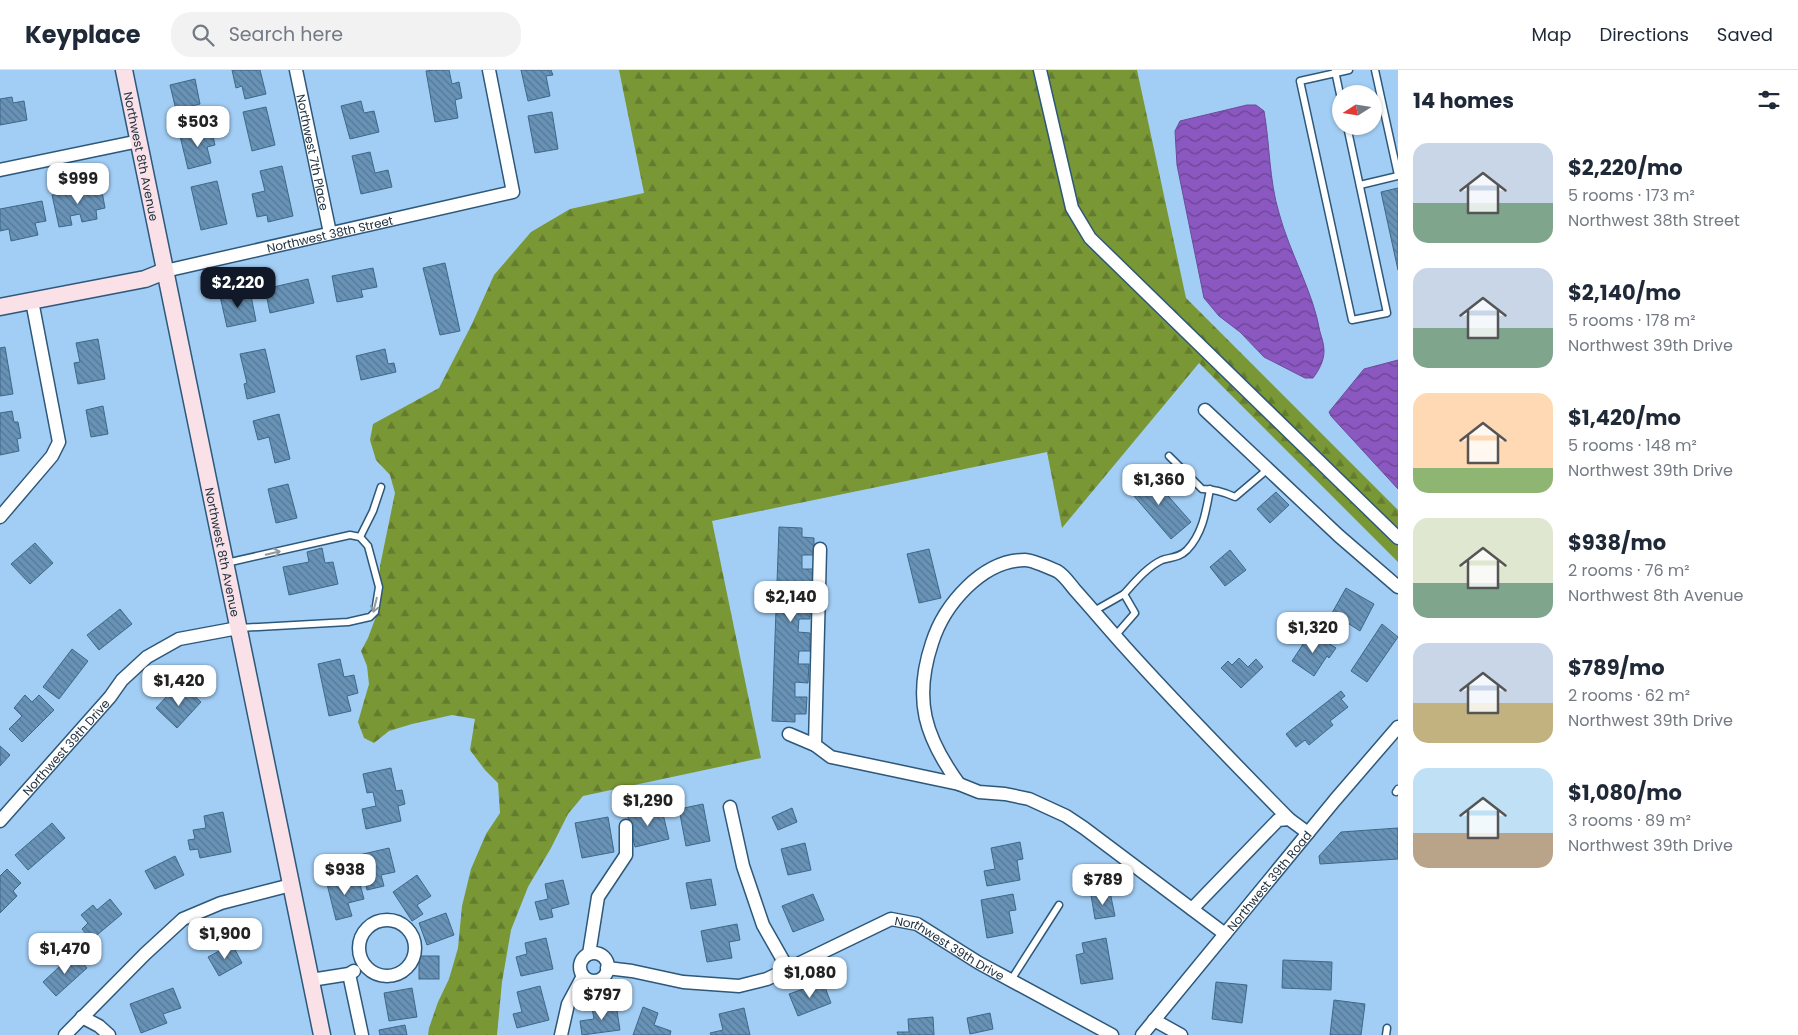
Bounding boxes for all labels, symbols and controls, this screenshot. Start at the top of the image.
search box [171,12,521,57]
text: Keyplace [25,18,141,51]
icon: search [189,21,217,49]
text: Search here [229,21,343,48]
text: Map [1532,22,1571,47]
text: Directions [1599,22,1689,47]
text: Saved [1717,22,1773,47]
north arrow [1332,85,1382,135]
map controls [1332,85,1382,135]
text: 14 homes [1413,86,1514,115]
icon: filters [1755,86,1783,114]
street label: Northwest 8th Avenue [120,90,163,222]
street label: Northwest 7th Place [293,93,334,212]
pin: $503 [168,106,228,148]
text: $503 [177,110,219,133]
text: $2,220/mo [1568,153,1683,182]
pin: $999 [48,162,108,205]
icon: home [1453,163,1513,223]
text: $999 [58,167,98,190]
text: 5 rooms · 173 m² [1568,184,1695,207]
text: Northwest 38th Street [1568,209,1740,232]
street label: Northwest 38th Street [265,211,395,256]
pin: $2,220 [197,266,279,309]
text: $2,220 [212,271,264,294]
text: $2,140/mo [1568,278,1681,307]
icon: home [1453,288,1513,348]
text: 5 rooms · 178 m² [1568,309,1696,332]
text: Northwest 39th Drive [1568,334,1733,357]
text: $1,420/mo [1568,403,1681,432]
icon: home [1453,413,1513,473]
text: 5 rooms · 148 m² [1568,434,1697,457]
text: Northwest 39th Drive [1568,459,1733,482]
pin: $1,360 [1118,464,1200,506]
text: $1,360 [1133,468,1185,491]
street label: Northwest 8th Avenue [201,486,244,618]
text: $938/mo [1568,528,1666,557]
icon: home [1453,538,1513,598]
one-way arrow [264,547,280,557]
text: 2 rooms · 76 m² [1568,559,1690,582]
pin: $2,140 [750,580,832,623]
text: Northwest 8th Avenue [1568,584,1744,607]
text: $2,140 [765,585,817,608]
one-way arrow [370,597,379,613]
pin: $1,320 [1272,612,1354,654]
text: $1,320 [1288,616,1338,639]
text: $789/mo [1568,653,1665,682]
icon: home [1453,663,1513,723]
pin: $1,420 [138,664,220,707]
text: $1,420 [153,669,205,692]
text: 2 rooms · 62 m² [1568,684,1690,707]
street label: Northwest 39th Drive [18,695,113,799]
text: Northwest 39th Drive [1568,709,1733,732]
text: $1,080/mo [1568,778,1682,807]
pin: $1,290 [607,784,689,827]
icon: home [1453,788,1513,848]
text: $1,290 [623,789,673,812]
text: 3 rooms · 89 m² [1568,809,1691,832]
street label: Northwest 39th Road [1223,827,1315,934]
text: Northwest 39th Drive [1568,834,1733,857]
pin: $938 [315,854,375,896]
text: $938 [325,858,365,881]
pin: $789 [1073,864,1133,906]
text: $789 [1083,868,1123,891]
street label: Northwest 39th Drive [893,911,1008,984]
pin: $1,900 [184,918,266,960]
text: $1,900 [199,922,251,945]
pin: $1,470 [24,932,106,975]
text: $1,470 [40,937,90,960]
pin: $1,080 [769,956,851,999]
text: $1,080 [784,961,836,984]
pin: $797 [572,978,632,1021]
text: $797 [583,983,621,1006]

